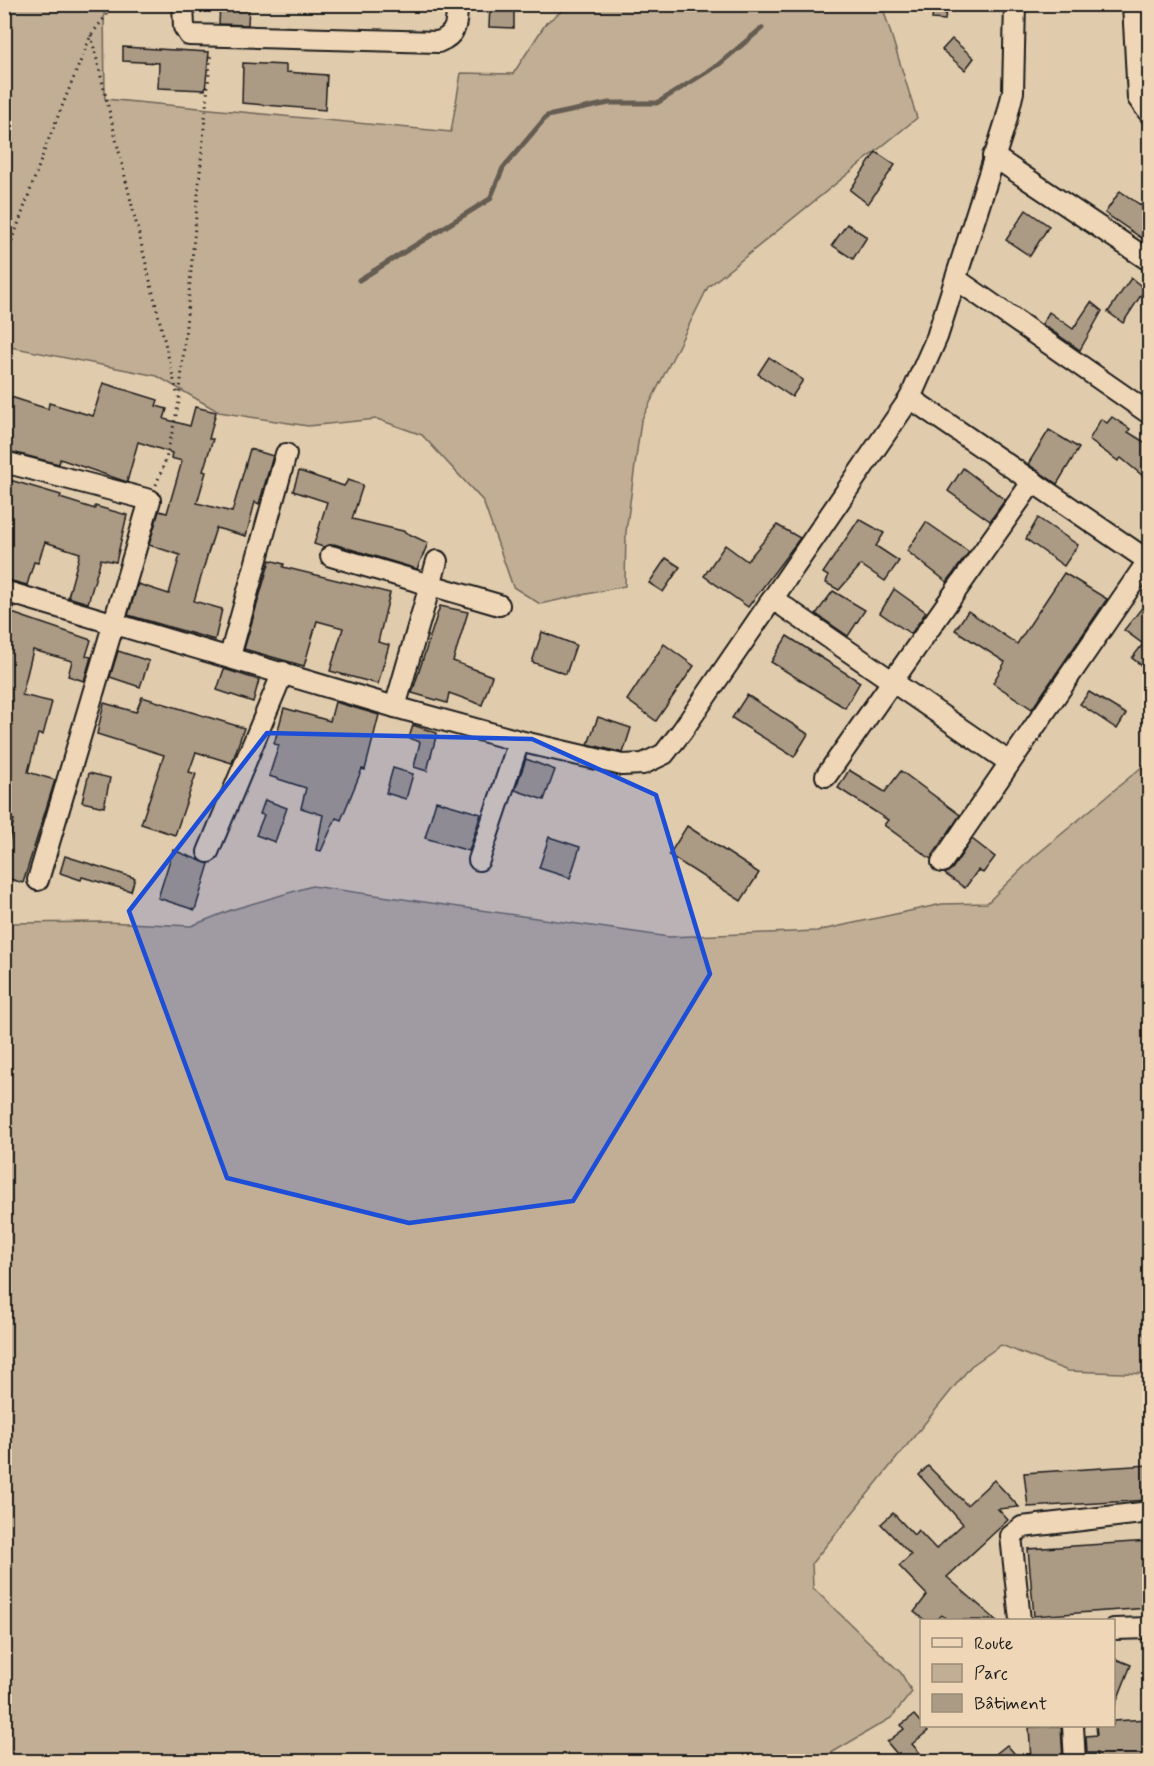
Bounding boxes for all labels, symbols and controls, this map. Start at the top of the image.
legend [920,1619,1115,1727]
text: Route [974,1632,1013,1656]
text: Parc [974,1662,1008,1686]
text: Bâtiment [974,1692,1047,1716]

